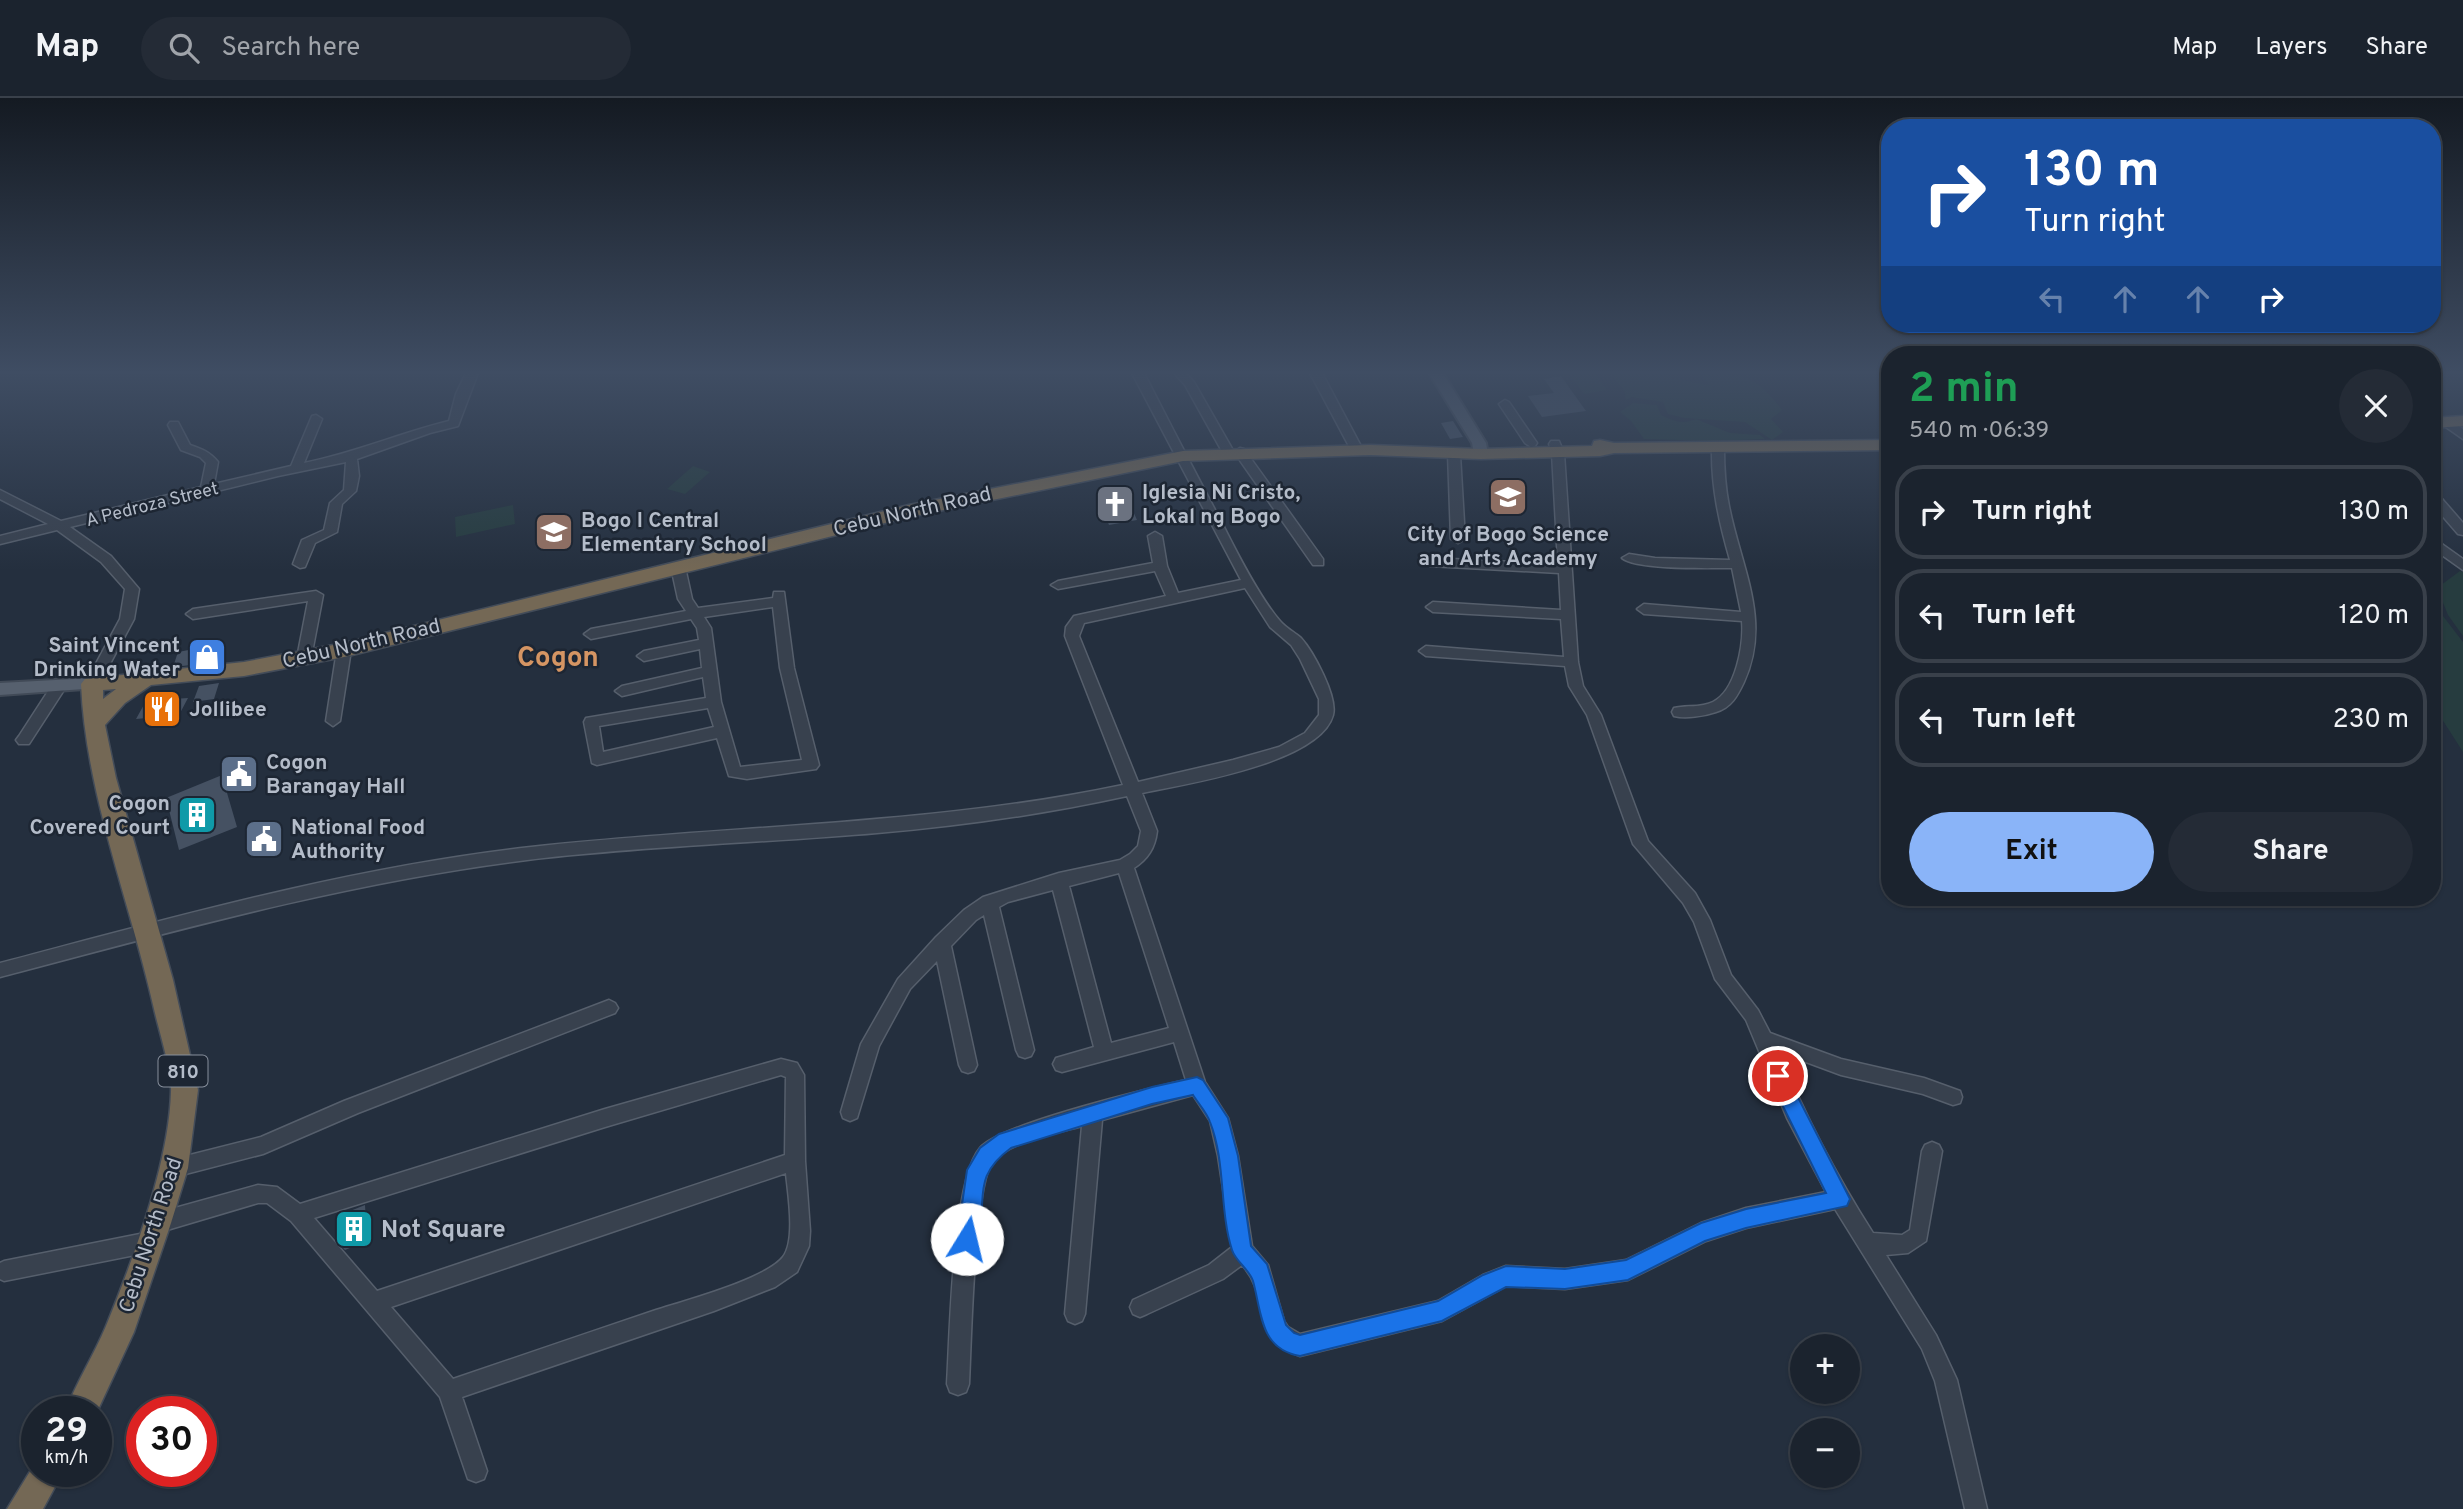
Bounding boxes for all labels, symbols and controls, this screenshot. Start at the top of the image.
search box [141,17,631,80]
text: Map [35,27,99,69]
icon: search [165,29,203,67]
text: Search here [221,32,360,65]
text: Map [2172,33,2217,63]
text: Layers [2255,33,2327,63]
text: Share [2365,33,2428,63]
text: 130 m [2024,142,2160,204]
icon: right [1909,147,2000,238]
text: Turn right [2024,203,2166,243]
icon: left [2033,280,2071,318]
icon: ahead [2106,280,2144,318]
icon: ahead [2179,280,2217,318]
icon: right [2252,280,2290,318]
text: 2 min [1909,364,2019,417]
button: close [2339,369,2413,443]
text: 540 m · 06:39 [1909,417,2049,446]
school or university icon: City of Bogo Science and Arts Academy [1487,476,1529,518]
street label: A Pedroza Street [84,478,221,533]
place label: Iglesia Ni Cristo, Lokal ng Bogo [1142,480,1300,531]
street label: Cebu North Road [831,481,994,544]
church icon: Iglesia Ni Cristo, Lokal ng Bogo [1094,483,1136,525]
icon: right [1913,493,1951,531]
text: Turn right [1972,496,2092,529]
text: 130 m [2339,496,2409,529]
place label: Bogo I Central Elementary School [581,508,767,559]
school or university icon: Bogo I Central Elementary School [533,511,575,553]
place label: City of Bogo Science and Arts Academy [1407,522,1609,573]
icon: left [1913,597,1951,635]
text: Turn left [1972,600,2076,633]
text: 120 m [2339,600,2409,633]
street label: Cebu North Road [280,613,443,676]
place label: Saint Vincent Drinking Water [34,633,180,684]
shop icon: Saint Vincent Drinking Water [186,636,228,678]
district label: Cogon [517,641,599,677]
restaurant icon: Jollibee [141,688,183,730]
place label: Jollibee [189,697,267,724]
icon: left [1913,701,1951,739]
text: Turn left [1972,704,2076,737]
text: 230 m [2333,704,2409,737]
place label: Cogon Barangay Hall [266,750,405,801]
public building icon: Cogon Barangay Hall [218,753,260,795]
place label: Cogon Covered Court [29,791,170,842]
building icon: Cogon Covered Court [176,794,218,836]
button: Exit [1909,812,2154,892]
button: Share [2168,812,2413,892]
place label: National Food Authority [291,815,425,866]
public building icon: National Food Authority [243,818,285,860]
pin [1748,1046,1808,1106]
road number: 810 [158,1056,208,1086]
icon: arrive [1759,1057,1797,1095]
street label: Cebu North Road [114,1155,189,1316]
position arrow [930,1202,1004,1276]
building icon: Not Square [333,1208,375,1250]
place label: Not Square [381,1216,506,1246]
map controls [1790,1334,1860,1488]
button: + [1790,1334,1860,1404]
speed limit sign: 30 [126,1396,217,1487]
text: 29 [45,1410,88,1454]
button: − [1790,1418,1860,1488]
text: km/h [45,1447,88,1470]

